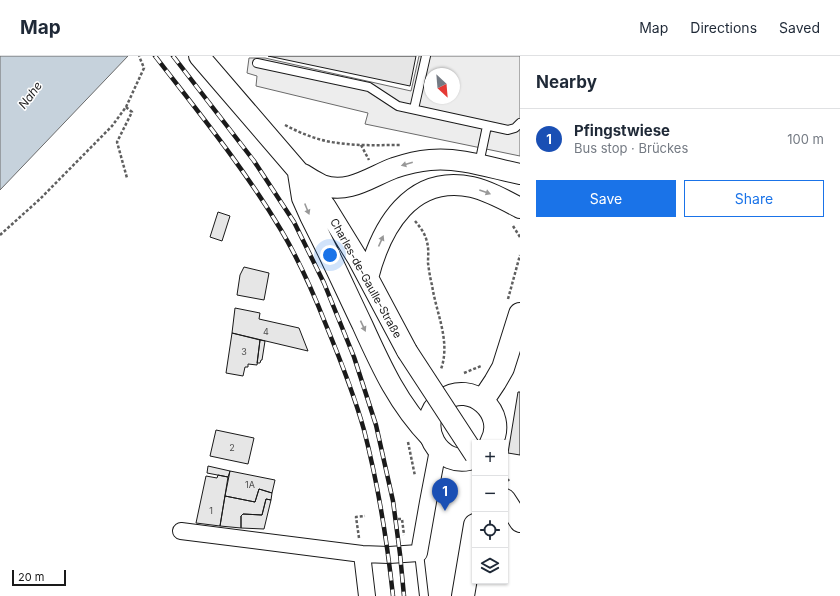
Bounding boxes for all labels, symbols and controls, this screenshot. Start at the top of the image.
text: Map [20,16,61,39]
text: Map [639,19,668,36]
text: Directions [690,19,757,36]
text: Saved [779,19,820,36]
north arrow [424,68,460,104]
text: Nearby [536,72,597,92]
water label: Nahe [15,78,45,112]
text: Pfingstwiese [574,121,670,140]
text: 1 [546,131,552,147]
text: 100 m [787,131,824,147]
text: Bus stop · Brückes [574,140,688,156]
one-way arrow [400,161,412,167]
button: Save [536,180,676,217]
button: Share [684,180,824,217]
one-way arrow [480,189,492,195]
one-way arrow [304,204,310,216]
street label: Charles-de-Gaulle-Straße [327,216,405,340]
one-way arrow [377,235,384,247]
your location [320,245,340,265]
one-way arrow [360,321,366,332]
house number: 4 [263,326,269,337]
house number: 3 [241,346,247,357]
map controls [472,440,508,584]
button: + [472,440,508,476]
house number: 2 [229,442,235,453]
button: − [472,476,508,512]
pin: 1 [432,478,458,511]
house number: 1A [245,479,255,490]
house number: 1 [209,505,213,516]
button: locate [472,512,508,548]
button: layers [472,548,508,584]
scale bar [12,568,66,587]
text: 20 m [18,570,44,584]

